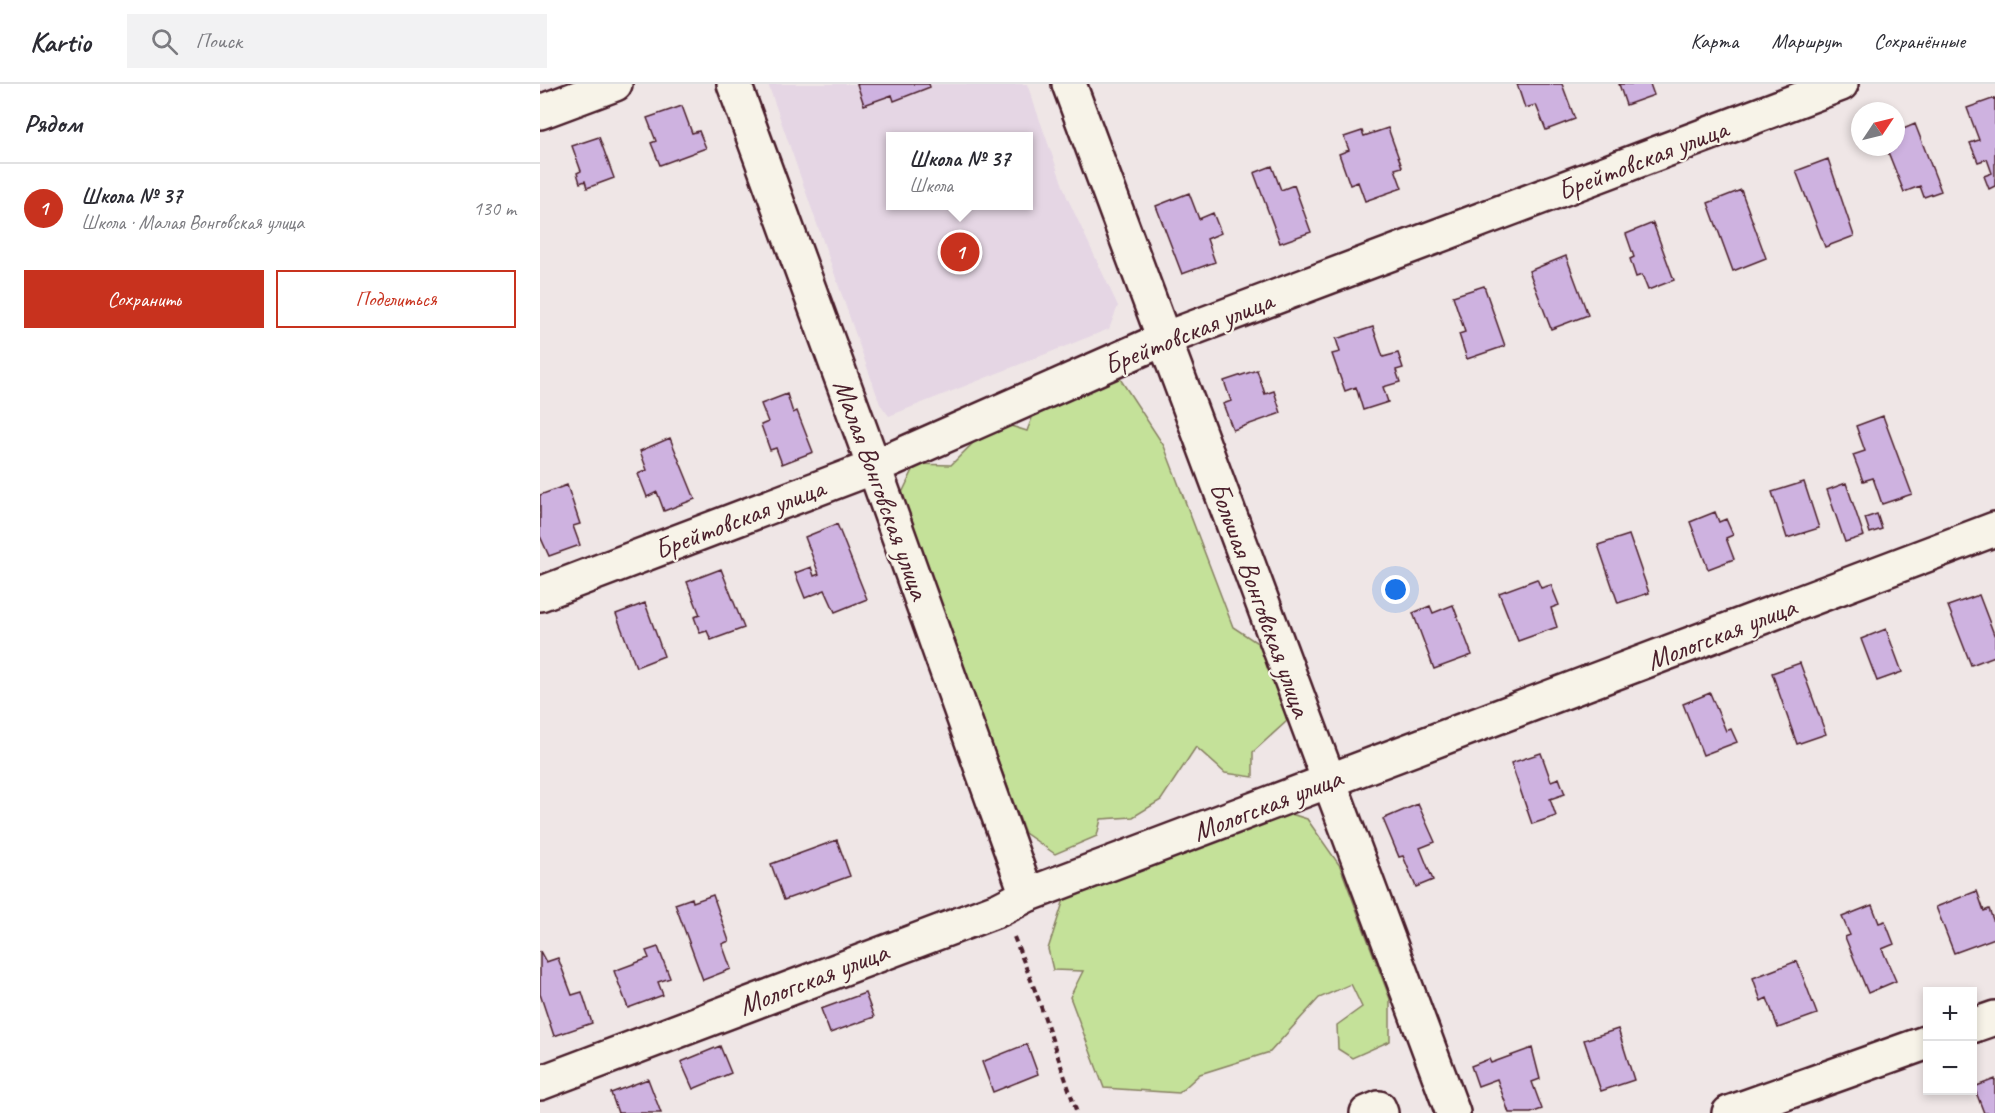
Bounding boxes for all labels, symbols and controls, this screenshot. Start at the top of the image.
search box [127,14,547,68]
text: Kartio [30,24,91,59]
icon: search [148,25,181,58]
text: Поиск [196,27,242,55]
text: Карта [1690,28,1739,54]
text: Маршрут [1772,28,1841,54]
text: Сохранённые [1874,28,1965,54]
north arrow [1851,102,1905,156]
text: Рядом [24,107,82,140]
street label: Брейтовская улица [1552,110,1735,208]
popup [886,132,1033,210]
text: Школа № 37 [909,145,1010,173]
text: Школа [909,173,953,198]
text: Школа № 37 [81,182,182,210]
text: 1 [39,196,48,221]
text: 130 m [473,196,516,221]
text: Школа · Малая Вонговская улица [81,210,304,235]
pin: 1 [940,230,980,274]
button: Сохранить [24,270,264,328]
button: Поделиться [276,270,516,328]
street label: Брейтовская улица [1098,282,1280,382]
street label: Малая Вонговская улица [825,374,938,606]
street label: Брейтовская улица [649,469,832,567]
street label: Большая Вонговская улица [1202,477,1320,723]
your location [1381,575,1410,604]
street label: Мологская улица [1641,588,1803,678]
street label: Мологская улица [1187,759,1349,849]
street label: Мологская улица [733,933,895,1023]
map controls [1923,987,1977,1095]
button: + [1923,987,1977,1041]
button: − [1923,1041,1977,1095]

